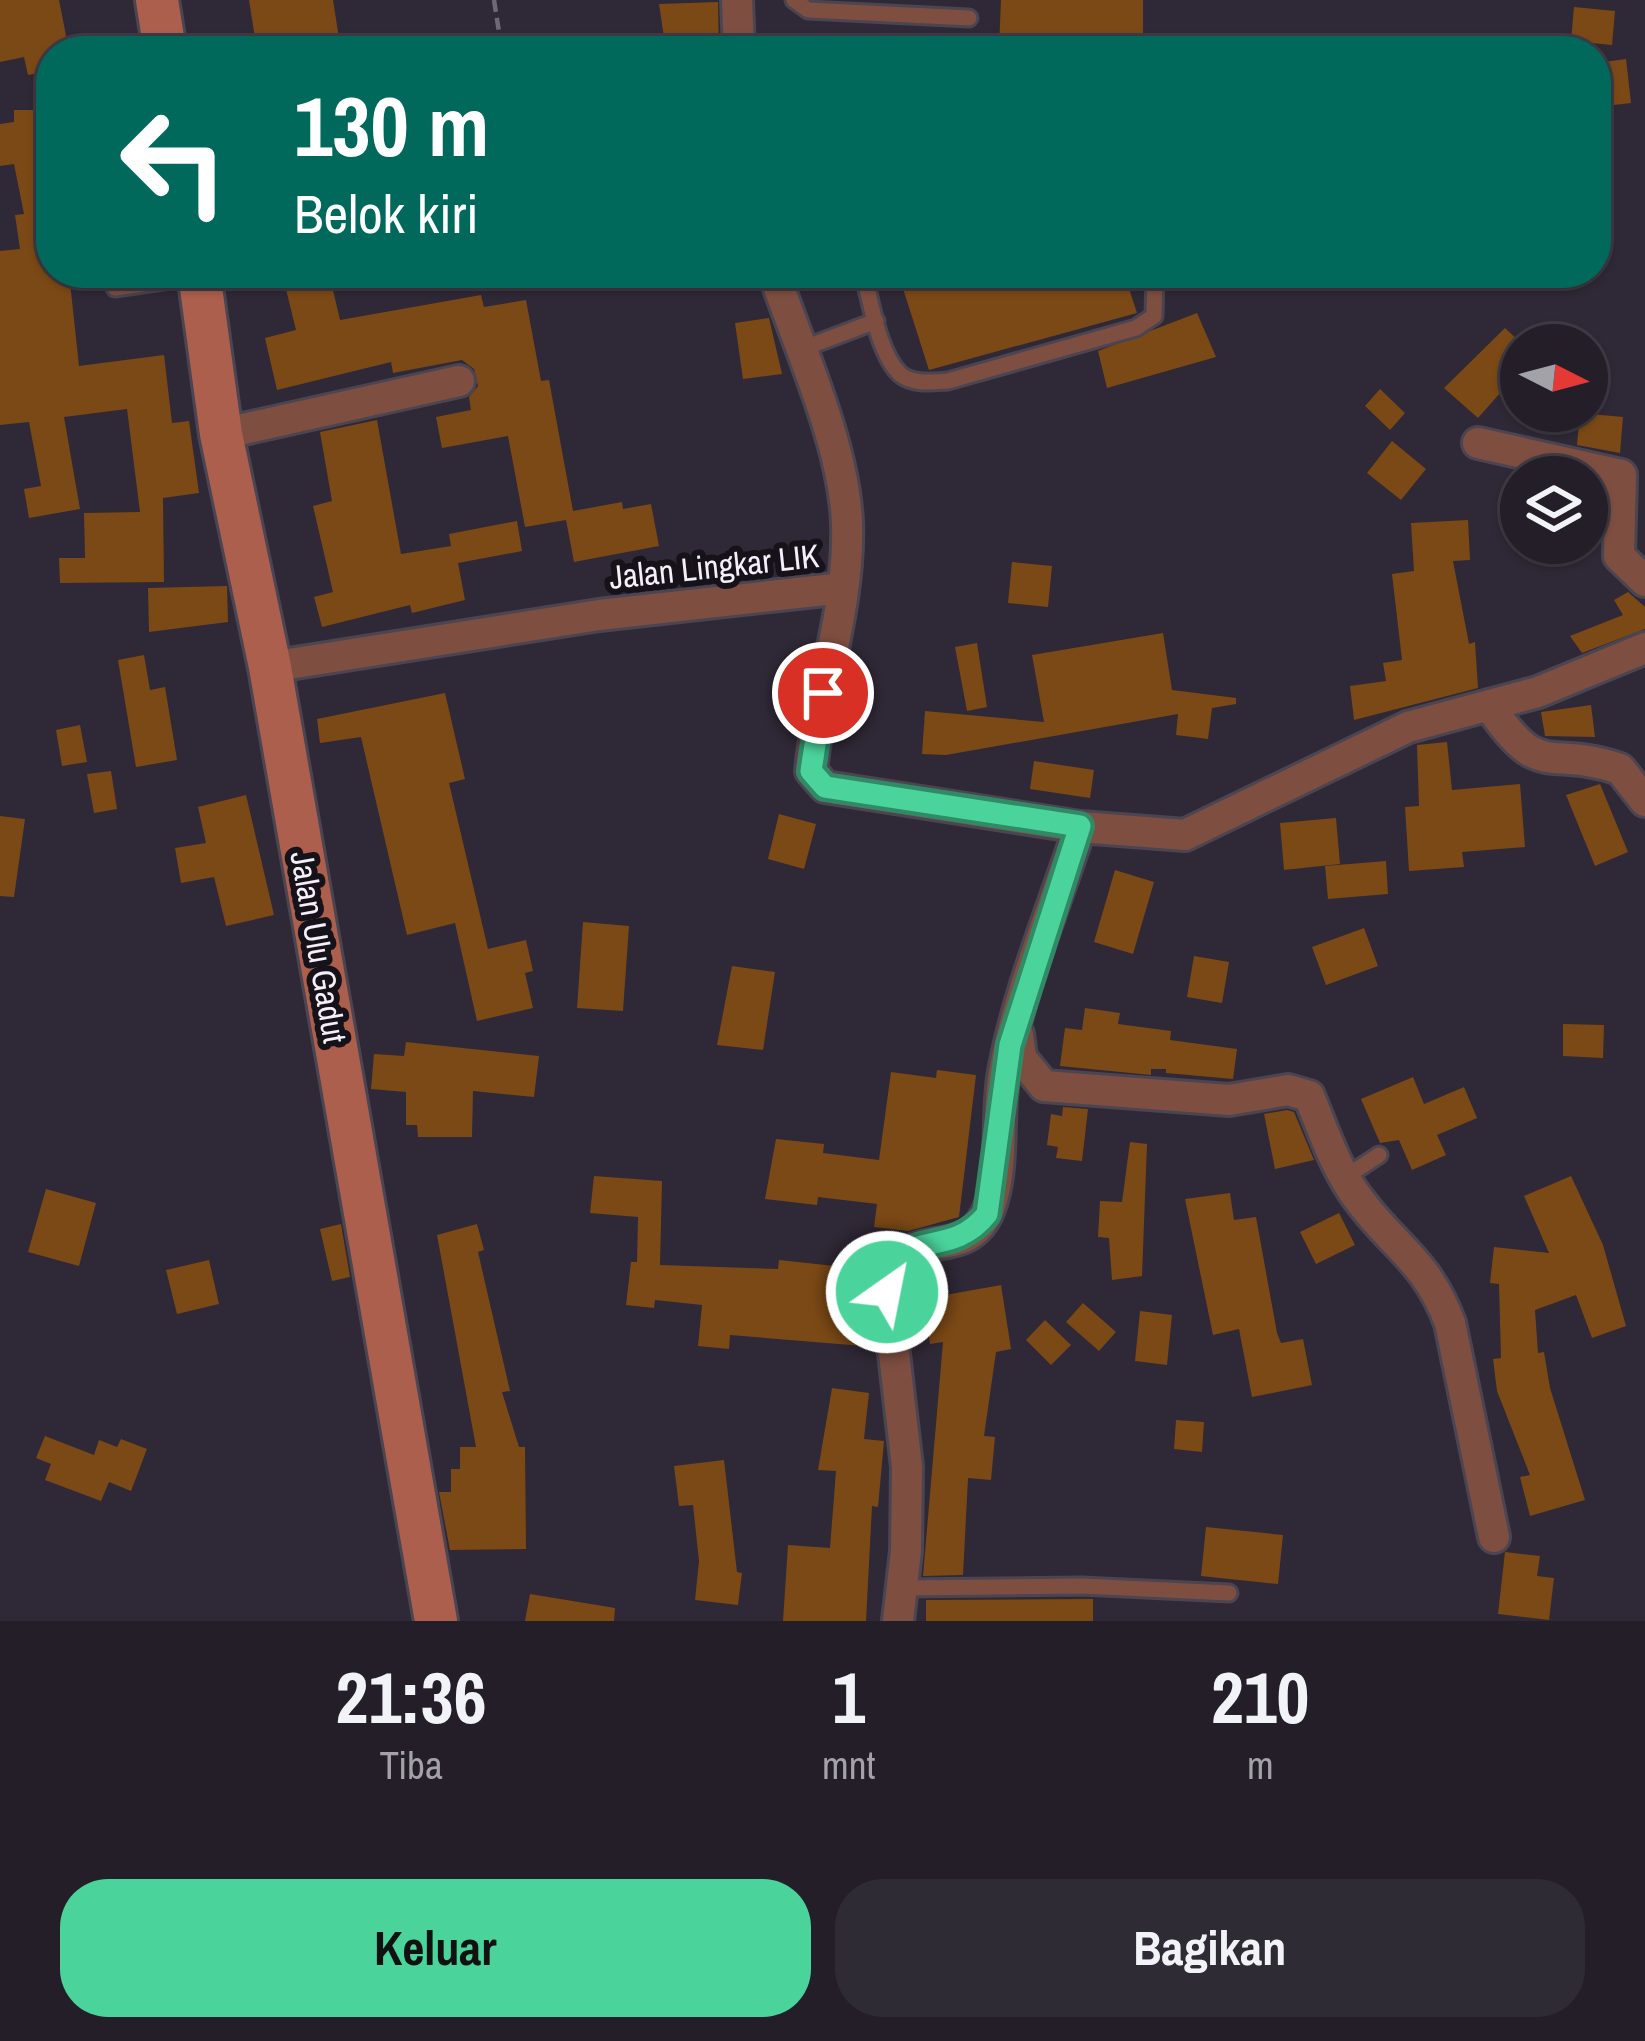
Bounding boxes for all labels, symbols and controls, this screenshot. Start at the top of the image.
text: 130 m [294,69,489,182]
icon: left [96,84,252,240]
text: Belok kiri [294,177,479,250]
north arrow [1500,324,1608,432]
map controls [1500,324,1608,564]
button: layers [1500,456,1608,564]
street label: Jalan Lingkar LIK [607,533,821,599]
pin [772,642,874,744]
icon: arrive [790,660,856,726]
street label: Jalan Ulu Gadut [280,848,358,1046]
position arrow [824,1229,950,1355]
text: 21:36 [336,1648,487,1745]
text: 1 [832,1648,865,1745]
text: 210 [1211,1648,1309,1745]
text: Tiba [379,1739,443,1791]
text: mnt [822,1739,875,1791]
text: m [1247,1739,1274,1791]
button: Keluar [60,1879,811,2017]
button: Bagikan [835,1879,1585,2017]

